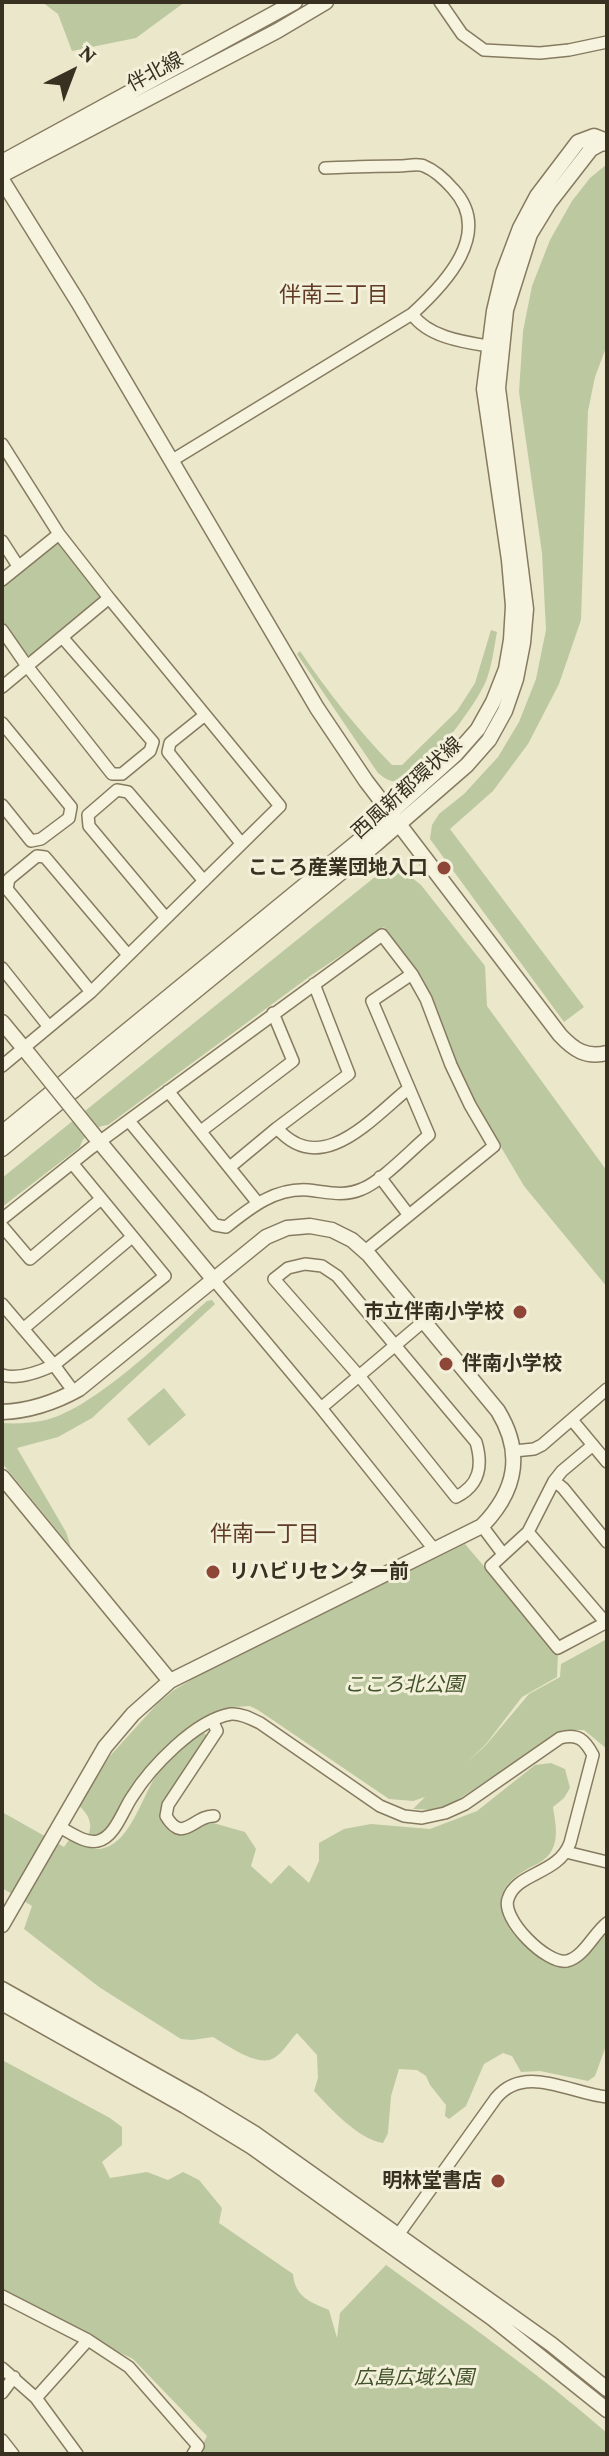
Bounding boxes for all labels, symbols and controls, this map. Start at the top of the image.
north arrow [32,32,112,112]
text: N [74,39,102,68]
street label: 伴北線 [123,47,187,97]
district label: 伴南三丁目 [279,282,389,308]
street label: 西風新都環状線 [347,732,467,844]
place label: こころ産業団地入口 [248,856,428,880]
marker: こころ産業団地入口 [435,859,453,877]
place label: 市立伴南小学校 [364,1300,504,1324]
marker: 市立伴南小学校 [511,1303,529,1321]
place label: 伴南小学校 [462,1352,562,1376]
marker: 伴南小学校 [437,1355,455,1373]
district label: 伴南一丁目 [210,1521,320,1547]
place label: リハビリセンター前 [229,1560,409,1584]
marker: リハビリセンター前 [204,1563,222,1581]
park label: こころ北公園 [344,1673,464,1697]
place label: 明林堂書店 [382,2169,482,2193]
marker: 明林堂書店 [489,2172,507,2190]
park label: 広島広域公園 [354,2366,474,2390]

